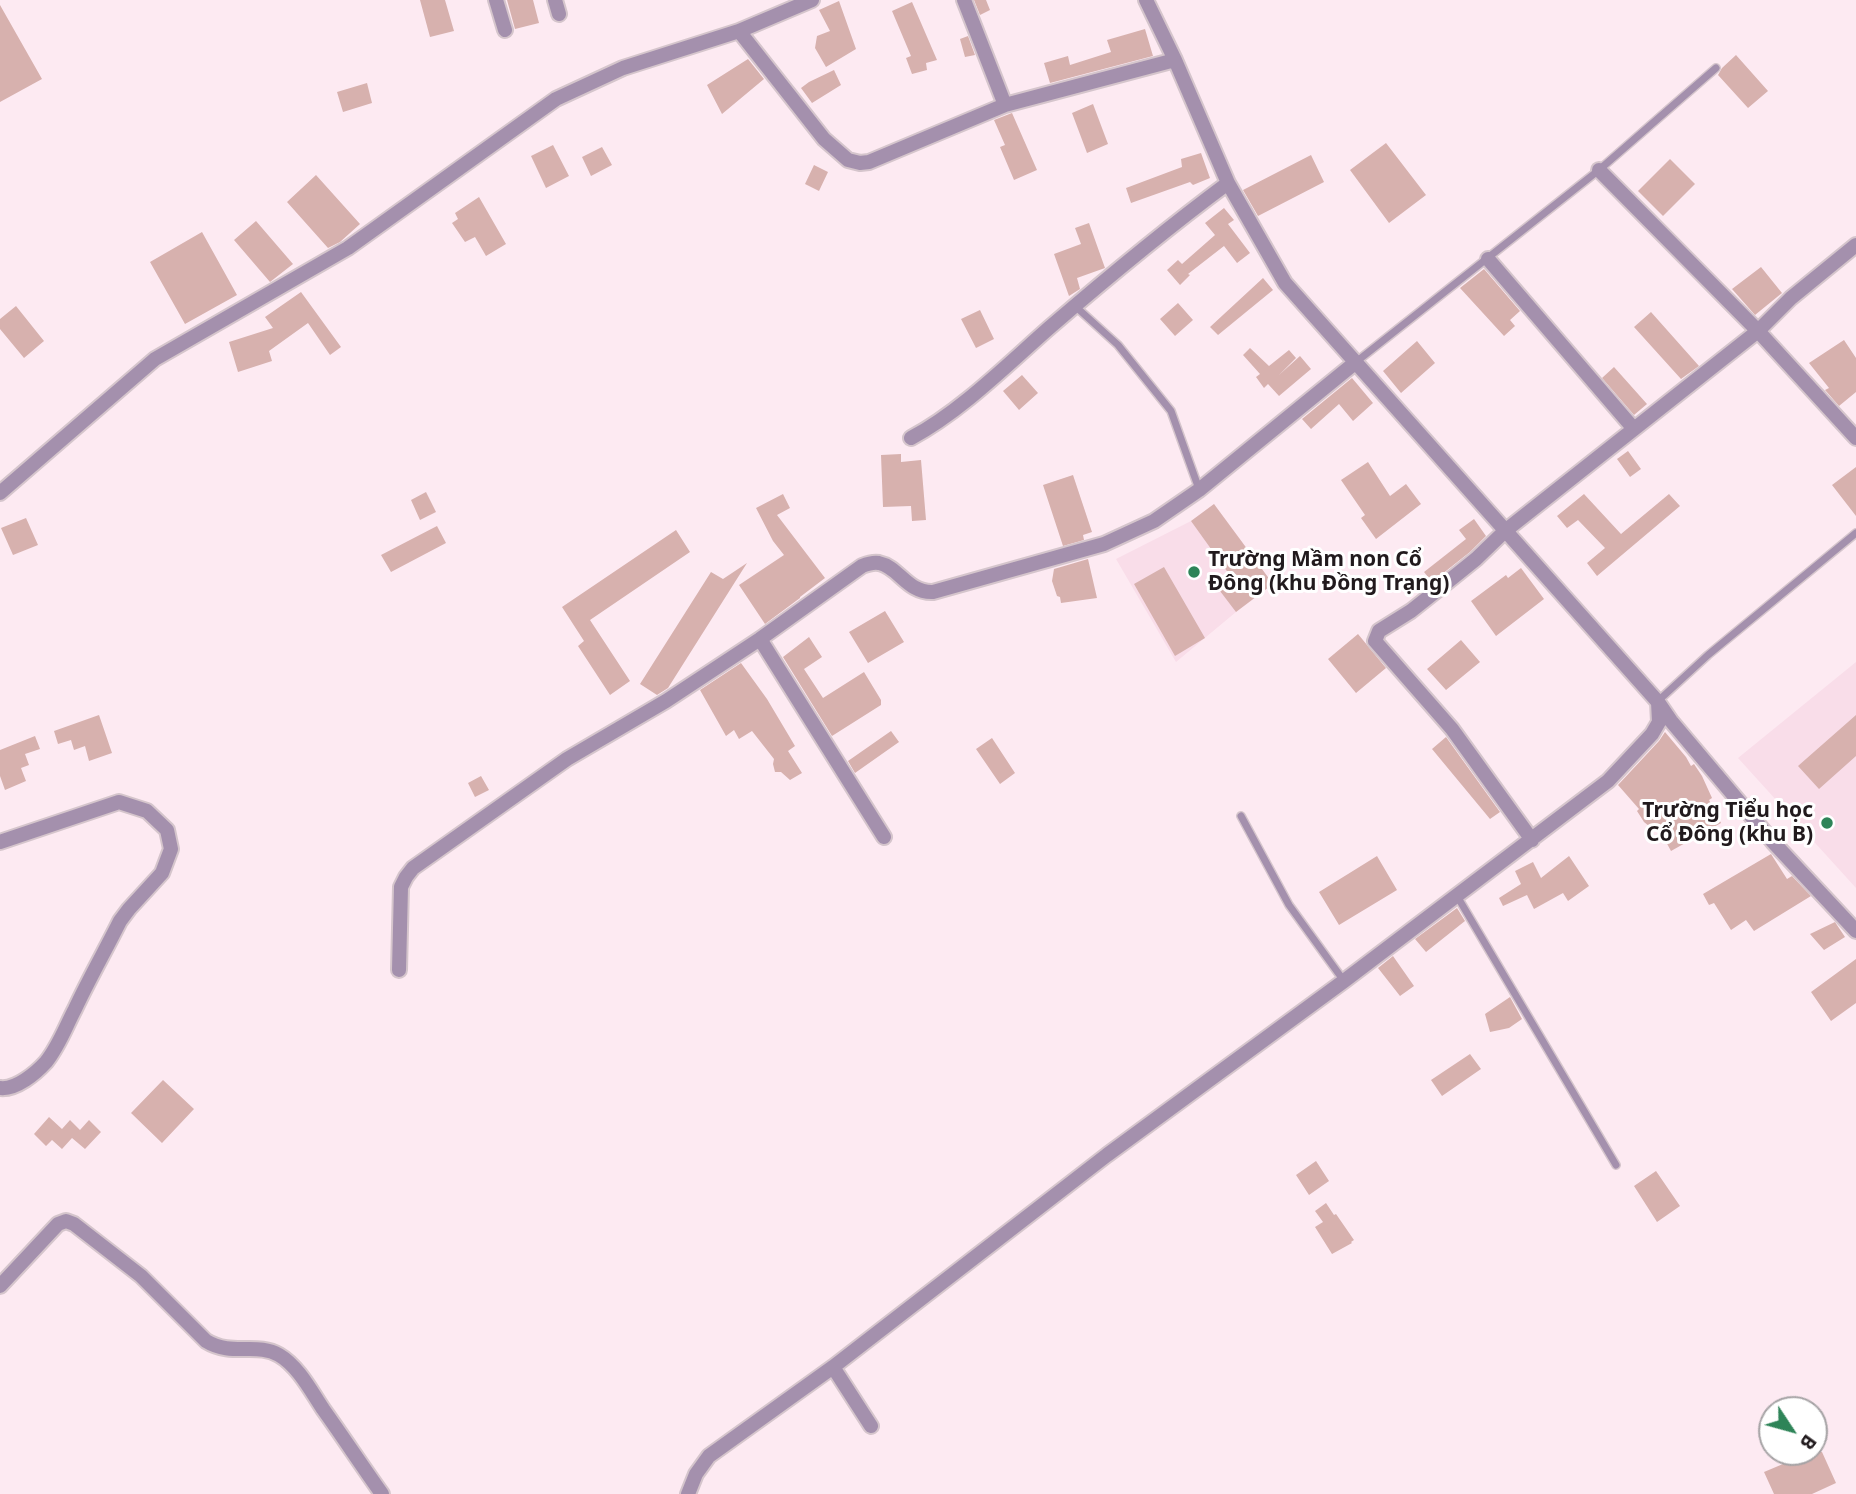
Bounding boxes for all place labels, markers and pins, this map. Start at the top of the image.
place label: Trường Mầm non Cổ Đông (khu Đồng Trạng) [1208,547,1449,597]
marker: Trường Mầm non Cổ Đông (khu Đồng Trạng) [1186,564,1202,580]
place label: Trường Tiểu học Cổ Đông (khu B) [1642,798,1813,848]
marker: Trường Tiểu học Cổ Đông (khu B) [1819,815,1835,831]

